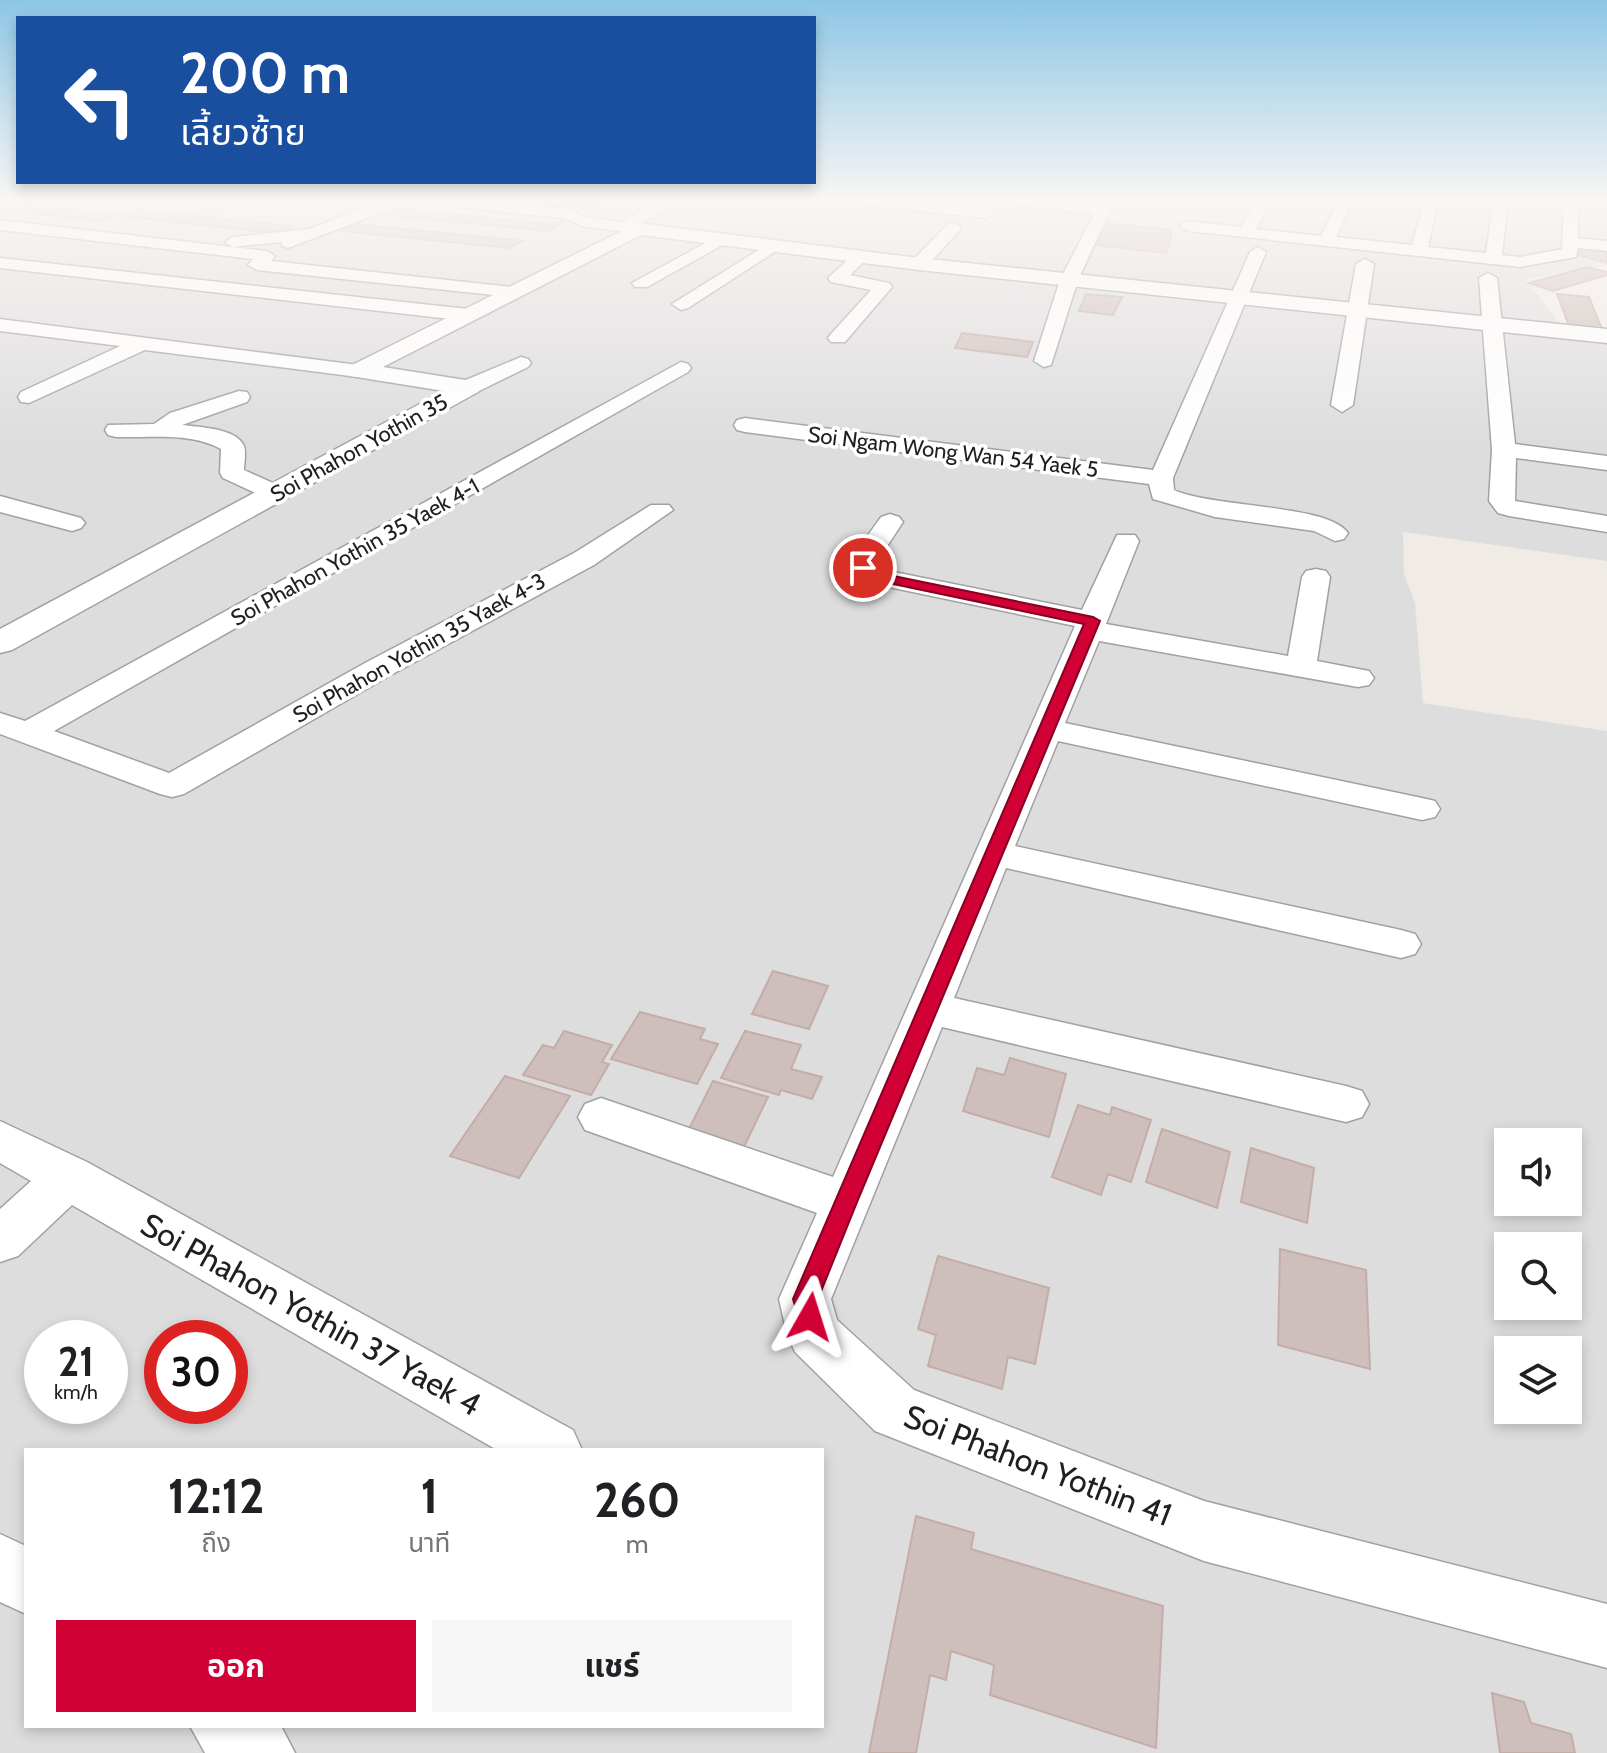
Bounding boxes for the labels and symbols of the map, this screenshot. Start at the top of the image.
street label: Soi Phahon Yothin 35 [266,388,452,508]
street label: Soi Ngam Wong Wan 54 Yaek 5 [806,421,1100,483]
street label: Soi Phahon Yothin 35 Yaek 4-1 [226,472,484,632]
pin [829,534,897,602]
street label: Soi Phahon Yothin 35 Yaek 4-3 [288,567,550,729]
street label: Soi Phahon Yothin 37 Yaek 4 [134,1204,488,1424]
position arrow [768,1275,852,1359]
speed limit sign: 30 [144,1320,248,1424]
street label: Soi Phahon Yothin 41 [899,1396,1177,1534]

